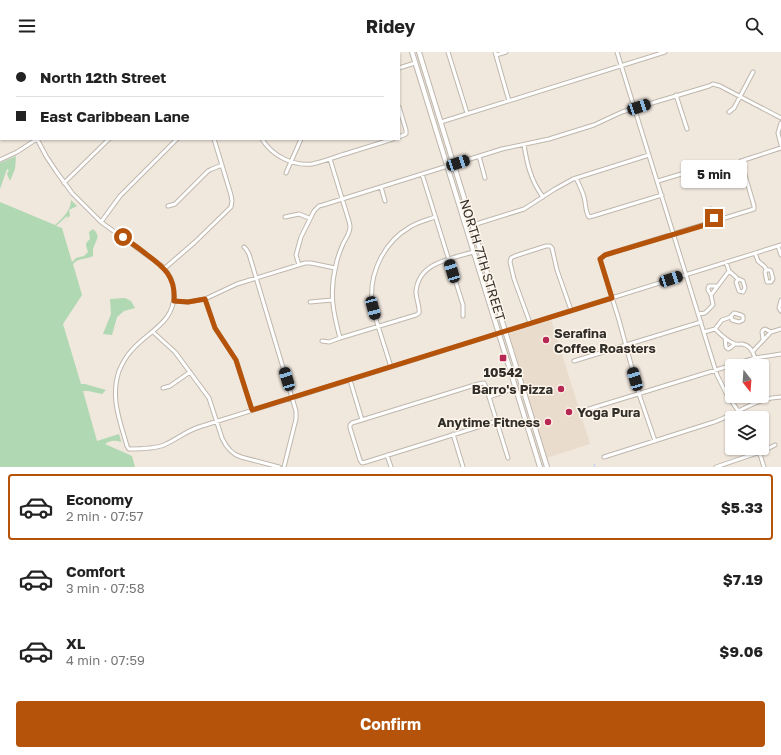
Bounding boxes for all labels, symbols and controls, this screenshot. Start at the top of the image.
icon: menu [16,15,38,37]
text: Ridey [366,15,415,37]
icon: search [743,15,765,37]
text: North 12th Street [40,68,166,86]
car [626,98,652,116]
text: East Caribbean Lane [40,107,190,125]
car [445,154,471,172]
callout: 5 min [681,160,747,188]
text: 5 min [697,166,731,182]
street label: NORTH 7TH STREET [457,197,509,323]
route end [705,209,723,227]
route start [114,228,132,246]
car [443,258,461,284]
car [658,270,684,288]
car [364,295,382,321]
place label: Serafina Coffee Roasters [554,325,656,356]
marker: Serafina Coffee Roasters [541,335,551,345]
marker: 10542 [498,353,508,363]
north arrow [725,359,769,403]
map controls [725,359,769,455]
place label: 10542 [483,364,523,380]
car [278,366,296,392]
car [626,366,644,392]
place label: Barro's Pizza [472,381,553,397]
marker: Barro's Pizza [556,384,566,394]
place label: Yoga Pura [577,404,641,420]
marker: Yoga Pura [564,407,574,417]
button: layers [725,411,769,455]
place label: Anytime Fitness [437,414,540,430]
marker: Anytime Fitness [543,417,553,427]
icon: car [18,489,54,525]
text: Economy [66,490,133,508]
text: $5.33 [721,498,763,516]
text: 2 min · 07:57 [66,508,143,524]
icon: car [18,561,54,597]
text: Comfort [66,562,125,580]
text: $7.19 [723,570,763,588]
text: 3 min · 07:58 [66,580,145,596]
icon: car [18,633,54,669]
text: XL [66,634,85,652]
text: $9.06 [719,642,763,660]
text: 4 min · 07:59 [66,652,145,668]
button: Confirm [16,701,765,747]

